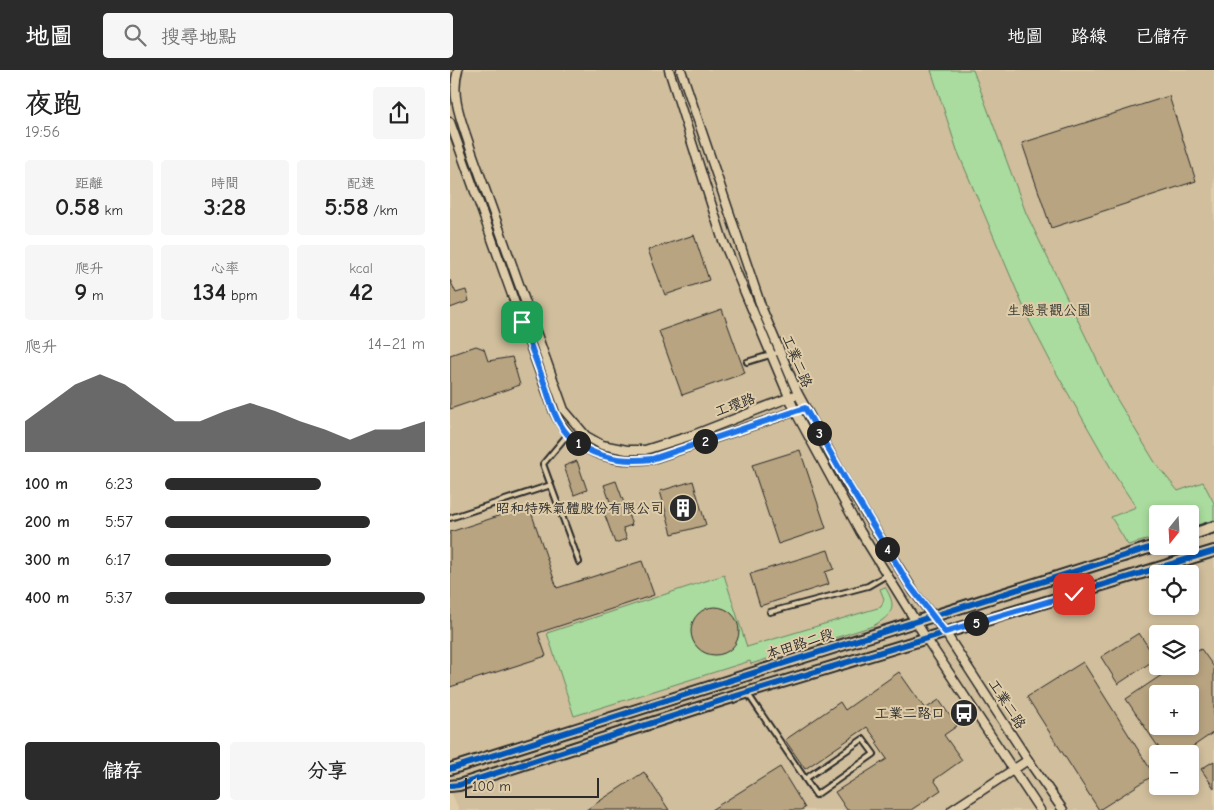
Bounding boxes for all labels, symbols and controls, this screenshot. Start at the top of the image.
search box [103,13,453,58]
icon: search [121,21,149,49]
text: 地圖 [25,22,73,50]
text: 搜尋地點 [161,26,237,48]
text: 地圖 [1007,26,1043,47]
text: 路線 [1071,26,1107,47]
text: 已儲存 [1135,26,1189,47]
button: share [373,87,425,139]
text: 夜跑 [25,88,81,120]
text: 19:56 [25,123,60,141]
text: 距離 [75,175,103,192]
text: 時間 [211,175,239,192]
text: 配速 [347,175,375,192]
text: 0.58 [55,192,100,221]
text: 3:28 [204,192,246,221]
text: 5:58 [324,192,369,221]
text: km [100,202,123,219]
text: /km [369,202,398,219]
text: 爬升 [75,260,103,277]
text: 心率 [211,260,239,277]
text: kcal [349,260,373,277]
text: 9 [74,277,87,306]
text: 134 [192,277,226,306]
text: 42 [349,277,373,306]
text: m [87,287,104,304]
text: bpm [226,287,258,304]
pin [501,301,543,343]
park label: 生態景觀公園 [1007,302,1091,319]
icon: arrive [508,308,536,336]
street label: 工業二路 [778,332,816,390]
text: 14–21 m [368,335,425,353]
text: 爬升 [25,338,57,356]
street label: 工環路 [712,390,758,420]
pin: 3 [806,420,832,446]
text: 3 [816,425,823,442]
pin: 2 [692,428,718,454]
pin: 1 [566,430,590,456]
text: 2 [702,433,709,450]
text: 1 [576,435,581,452]
text: 100 m [25,475,68,493]
text: 6:23 [105,475,133,493]
building icon: 昭和特殊氣體股份有限公司 [668,493,698,523]
place label: 昭和特殊氣體股份有限公司 [496,500,664,517]
north arrow [1149,505,1199,555]
map controls [1149,505,1199,795]
text: 200 m [25,513,70,531]
text: 5:57 [105,513,133,531]
pin: 4 [874,536,900,562]
text: 4 [884,541,891,558]
text: 300 m [25,551,70,569]
text: 6:17 [105,551,130,569]
button: locate [1149,565,1199,615]
pin [1053,573,1095,615]
icon: check [1060,580,1088,608]
text: 400 m [25,589,69,607]
text: 5:37 [105,589,132,607]
pin: 5 [964,610,988,636]
text: 5 [973,615,980,632]
street label: 本田路二段 [764,625,836,663]
button: layers [1149,625,1199,675]
street label: 工業二路 [985,676,1029,732]
button: + [1149,685,1199,735]
bus stop icon: 工業二路口 [949,698,979,728]
place label: 工業二路口 [875,705,945,722]
button: 儲存 [25,742,220,800]
button: 分享 [230,742,425,800]
button: − [1149,745,1199,795]
scale bar [465,775,599,798]
text: 100 m [472,778,511,795]

